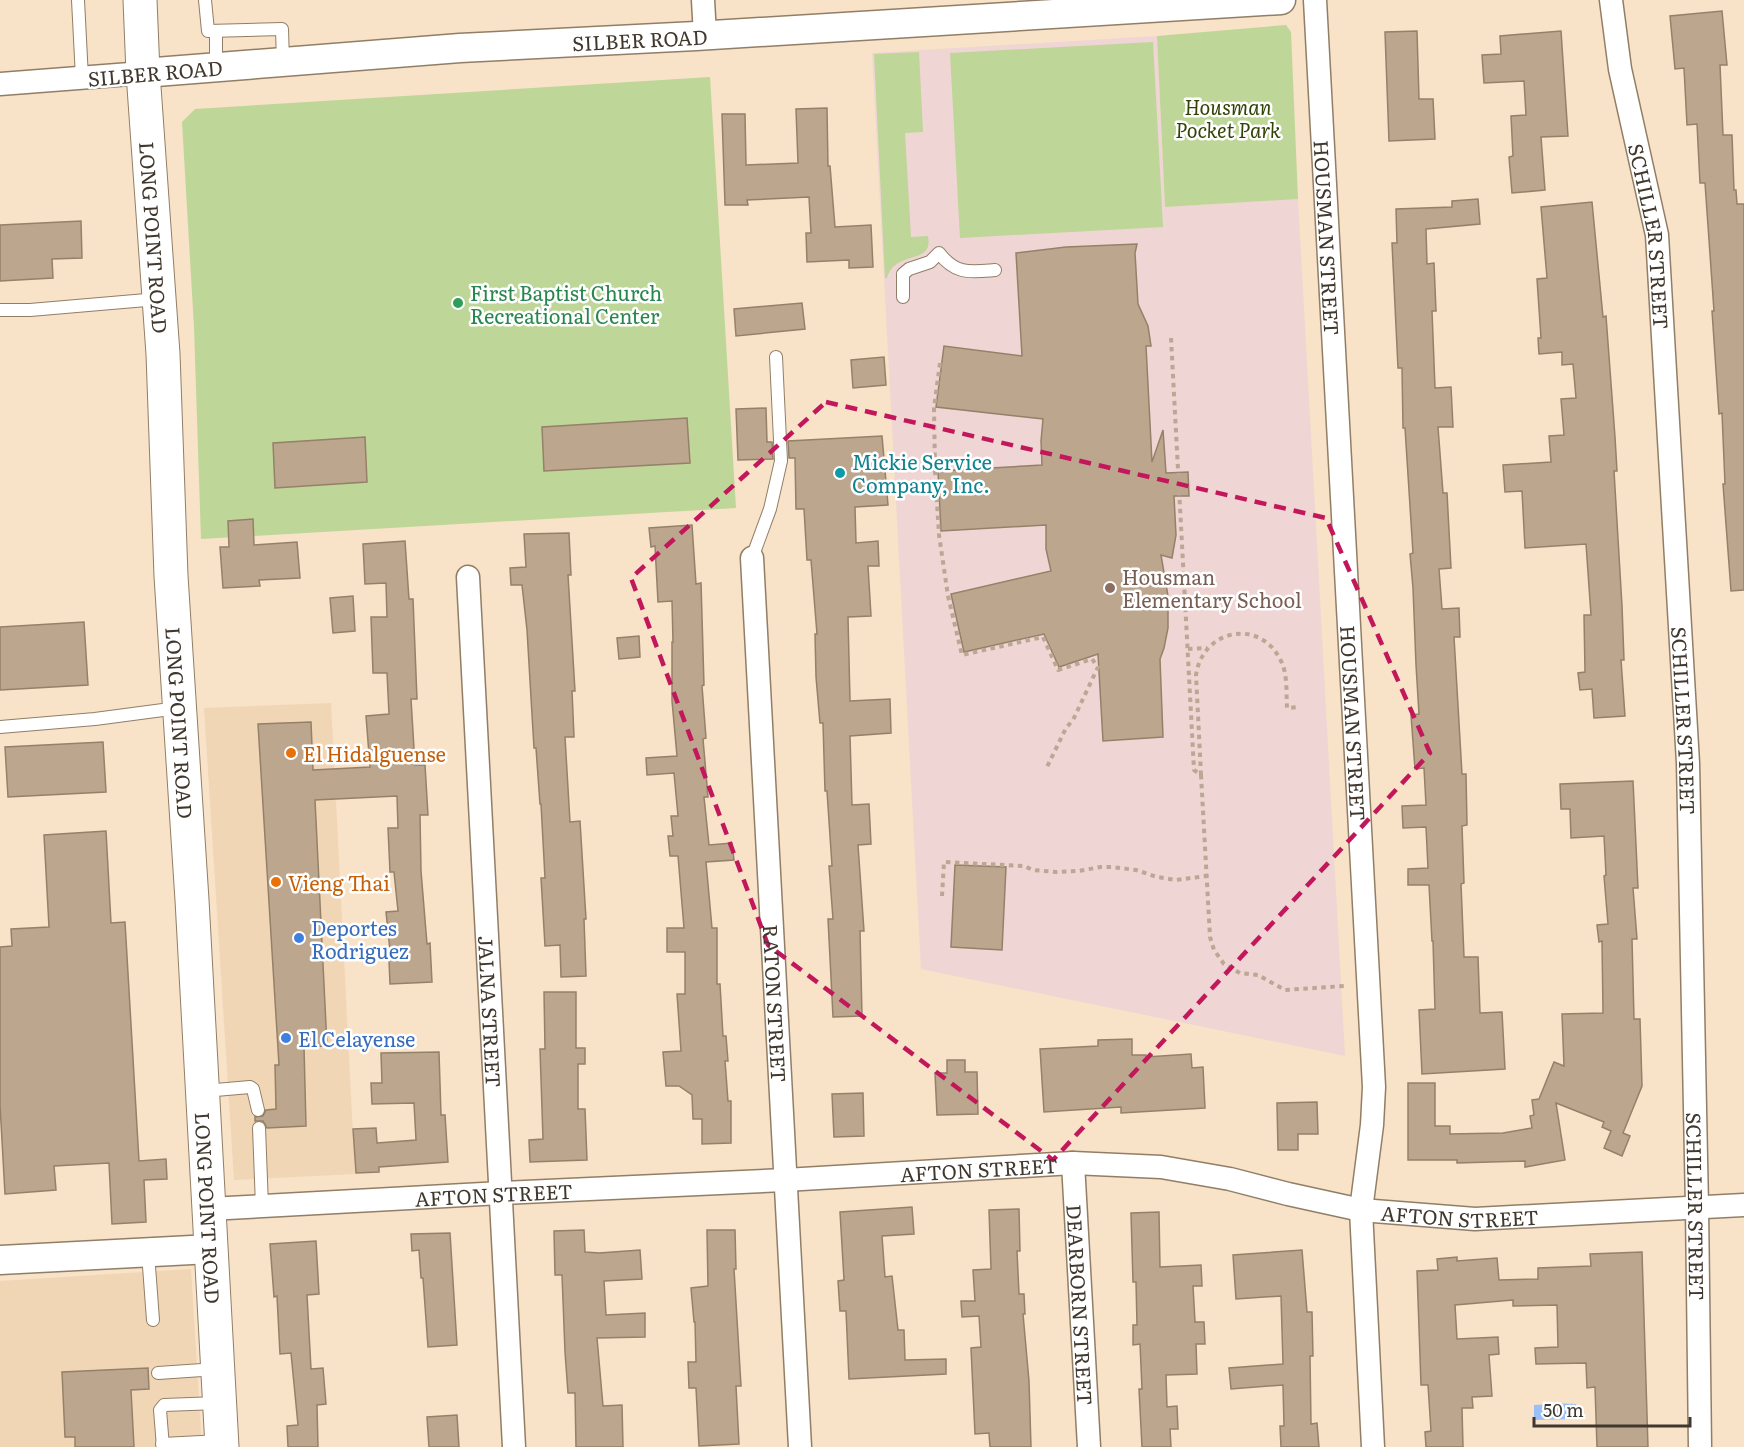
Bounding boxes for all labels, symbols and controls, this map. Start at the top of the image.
street label: SILBER ROAD [571,20,708,57]
street label: SILBER ROAD [86,51,224,93]
park label: Housman Pocket Park [1175,91,1281,144]
street label: HOUSMAN STREET [1308,139,1348,336]
street label: SCHILLER STREET [1622,140,1678,330]
street label: LONG POINT ROAD [133,141,176,334]
place label: First Baptist Church Recreational Center [470,277,662,330]
marker: First Baptist Church Recreational Center [451,296,465,310]
place label: Mickie Service Company, Inc. [852,446,992,499]
marker: Mickie Service Company, Inc. [833,466,847,480]
place label: Housman Elementary School [1122,561,1302,614]
marker: Housman Elementary School [1103,581,1117,595]
street label: HOUSMAN STREET [1334,624,1375,821]
street label: LONG POINT ROAD [159,626,202,820]
street label: SCHILLER STREET [1665,626,1704,815]
place label: El Hidalguense [303,738,446,768]
marker: El Hidalguense [284,746,298,760]
place label: Vieng Thai [288,867,390,897]
marker: Vieng Thai [269,875,283,889]
place label: Deportes Rodriguez [311,912,409,965]
street label: RATON STREET [757,924,795,1083]
marker: Deportes Rodriguez [292,931,306,945]
street label: JALNA STREET [472,935,510,1088]
place label: El Celayense [298,1023,415,1053]
marker: El Celayense [279,1031,293,1045]
street label: LONG POINT ROAD [189,1111,229,1305]
street label: SCHILLER STREET [1680,1112,1713,1301]
street label: AFTON STREET [899,1149,1059,1188]
street label: AFTON STREET [414,1175,573,1213]
street label: AFTON STREET [1380,1197,1539,1234]
street label: DEARBORN STREET [1060,1203,1102,1406]
scale bar [1534,1390,1690,1428]
text: 50 m [1543,1396,1584,1423]

